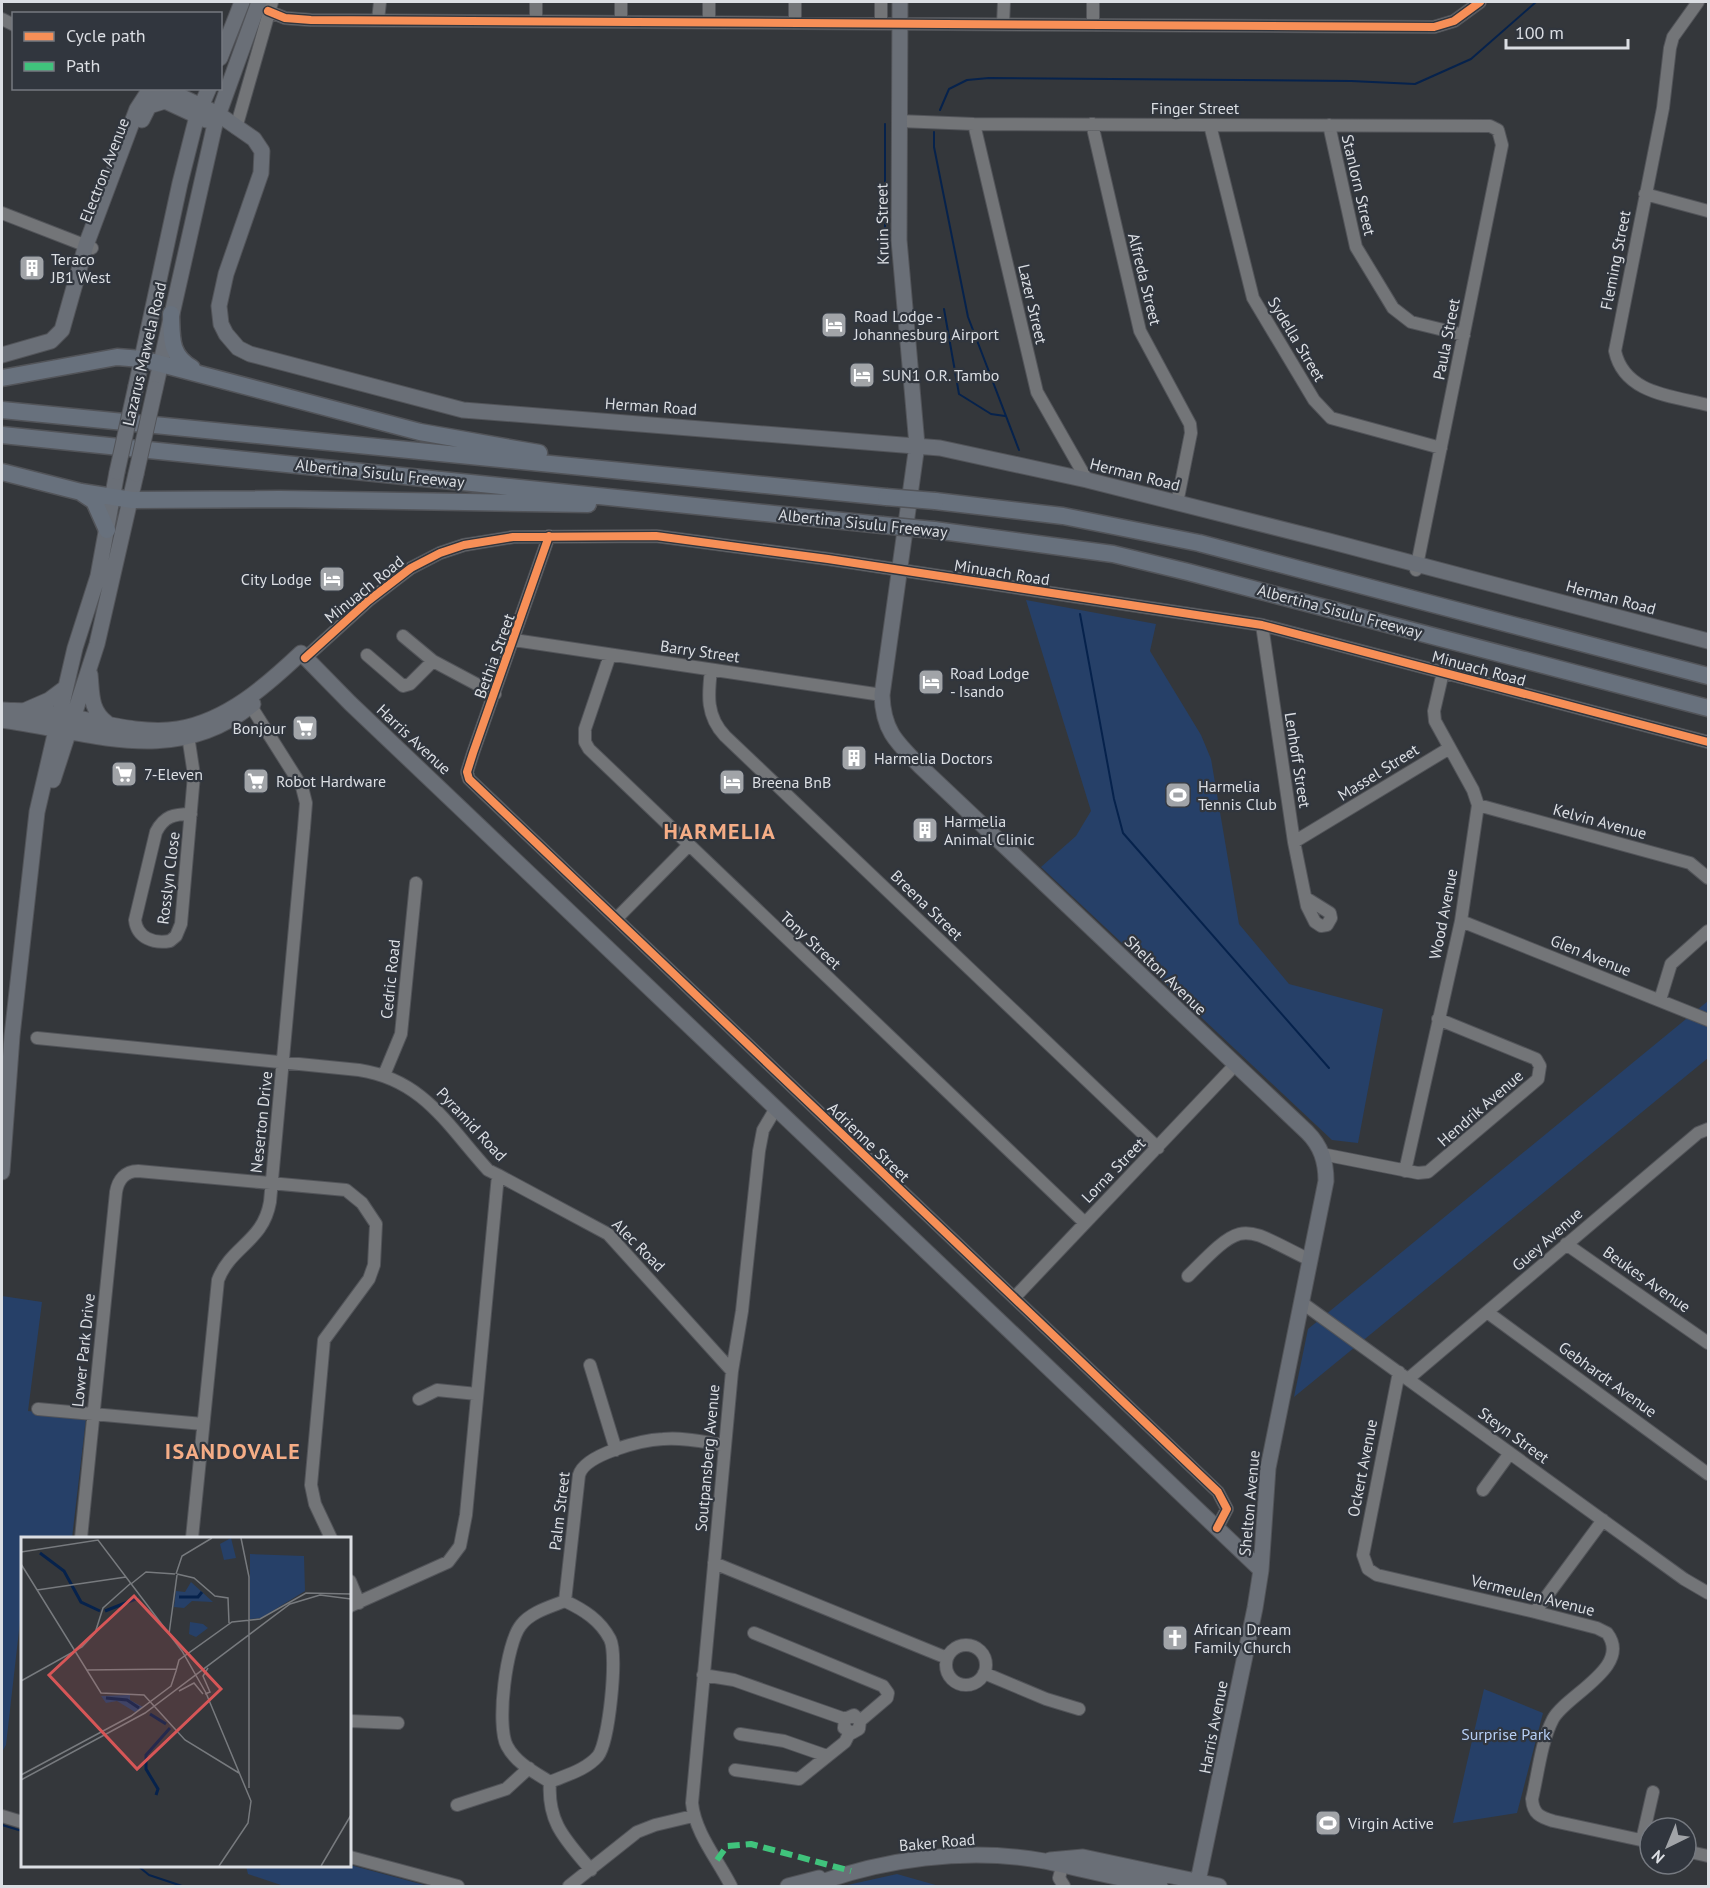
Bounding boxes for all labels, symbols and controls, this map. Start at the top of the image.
legend [12,12,222,90]
scale bar [1506,12,1628,50]
text: 100 m [1515,21,1564,44]
text: Cycle path [66,24,146,47]
text: Path [66,54,100,77]
street label: Finger Street [1151,98,1240,118]
street label: Electron Avenue [75,115,133,225]
street label: Stanlorn Street [1338,132,1380,238]
street label: Kruin Street [871,182,893,265]
street label: Fleming Street [1596,208,1635,311]
street label: Alfreda Street [1124,231,1166,328]
place label: Teraco JB1 West [50,249,111,287]
building icon: Teraco JB1 West [17,253,47,283]
street label: Lazer Street [1014,262,1052,347]
street label: Lazarus Mawela Road [118,280,170,428]
street label: Sydella Street [1264,293,1330,385]
street label: Paula Street [1428,296,1464,381]
place label: Road Lodge - Johannesburg Airport [853,306,1000,344]
hotel icon: Road Lodge - Johannesburg Airport [819,310,849,340]
hotel icon: SUN1 O.R. Tambo [847,360,877,390]
place label: SUN1 O.R. Tambo [882,365,999,385]
street label: Herman Road [604,393,698,419]
street label: Herman Road [1088,453,1182,495]
street label: Albertina Sisulu Freeway [294,454,466,492]
street label: Albertina Sisulu Freeway [777,504,949,542]
street label: Minuach Road [320,551,408,627]
street label: Minuach Road [953,555,1051,589]
hotel icon: City Lodge [317,564,347,594]
place label: City Lodge [241,569,312,589]
street label: Herman Road [1564,575,1658,619]
street label: Albertina Sisulu Freeway [1255,579,1425,643]
street label: Bethia Street [469,610,519,701]
street label: Barry Street [659,636,742,667]
street label: Minuach Road [1430,646,1528,690]
place label: Road Lodge - Isando [950,663,1029,701]
hotel icon: Road Lodge - Isando [916,667,946,697]
street label: Harris Avenue [373,700,455,778]
street label: Lenhoff Street [1281,711,1316,810]
supermarket icon: Bonjour [290,713,320,743]
place label: Bonjour [232,718,287,738]
street label: Massel Street [1334,739,1423,805]
building icon: Harmelia Doctors [839,743,869,773]
place label: Harmelia Doctors [874,748,993,768]
supermarket icon: 7-Eleven [109,759,139,789]
place label: 7-Eleven [144,764,203,784]
supermarket icon: Robot Hardware [241,766,271,796]
hotel icon: Breena BnB [717,767,747,797]
place label: Robot Hardware [276,771,386,791]
place label: Breena BnB [752,772,831,792]
place label: Harmelia Tennis Club [1198,776,1277,814]
sports icon: Harmelia Tennis Club [1163,780,1193,810]
street label: Kelvin Avenue [1551,799,1649,843]
place label: Harmelia Animal Clinic [944,811,1035,849]
building icon: Harmelia Animal Clinic [910,815,940,845]
district label: HARMELIA [664,817,776,845]
street label: Rosslyn Close [152,831,184,925]
street label: Breena Street [887,866,968,945]
street label: Wood Avenue [1424,867,1462,961]
street label: Tony Street [776,907,846,974]
street label: Glen Avenue [1548,930,1634,980]
street label: Shelton Avenue [1121,931,1211,1019]
street label: Cedric Road [376,938,404,1020]
street label: Hendrik Avenue [1433,1065,1527,1151]
street label: Neserton Drive [246,1070,276,1174]
street label: Pyramid Road [433,1083,511,1165]
street label: Adrienne Street [824,1098,915,1187]
street label: Lorna Street [1077,1133,1149,1207]
street label: Guey Avenue [1508,1203,1586,1275]
street label: Alec Road [608,1214,670,1276]
street label: Beukes Avenue [1599,1242,1695,1316]
street label: Lower Park Drive [67,1292,99,1408]
street label: Gebhardt Avenue [1555,1337,1661,1421]
street label: Soutpansberg Avenue [691,1384,723,1532]
street label: Steyn Street [1475,1403,1554,1468]
street label: Ockert Avenue [1343,1418,1381,1518]
district label: ISANDOVALE [165,1437,301,1465]
street label: Shelton Avenue [1234,1449,1264,1557]
street label: Palm Street [544,1470,574,1551]
inset map [21,1537,351,1867]
street label: Vermeulen Avenue [1468,1570,1597,1620]
place label: African Dream Family Church [1194,1619,1291,1657]
church icon: African Dream Family Church [1160,1623,1190,1653]
street label: Harris Avenue [1194,1679,1232,1775]
park label: Surprise Park [1461,1724,1551,1744]
sports icon: Virgin Active [1313,1808,1343,1838]
place label: Virgin Active [1347,1813,1434,1833]
north arrow [1638,1816,1698,1876]
street label: Baker Road [898,1829,976,1855]
text: N [1647,1846,1668,1868]

